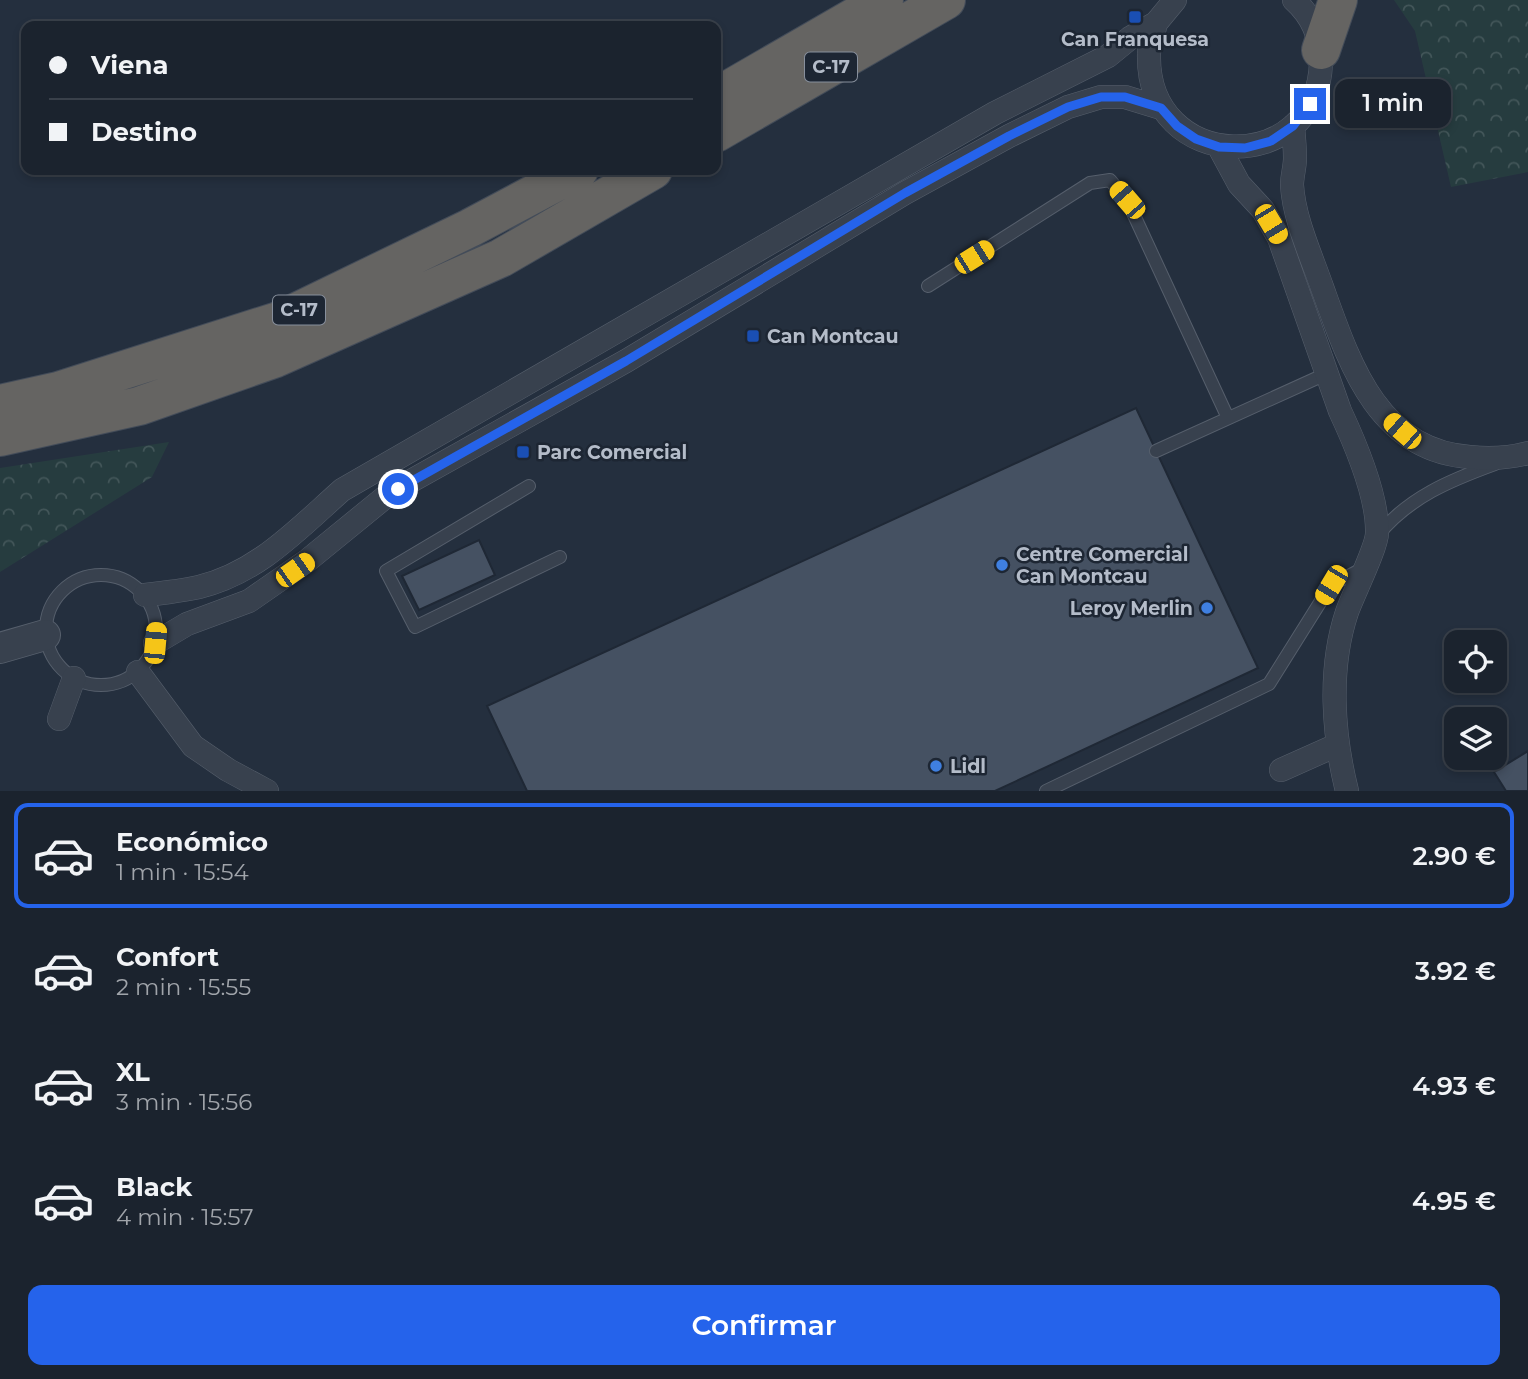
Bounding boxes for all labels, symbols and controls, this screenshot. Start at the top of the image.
marker: Can Franquesa [1127,9,1143,25]
place label: Can Franquesa [1061,28,1209,51]
text: Viena [91,49,169,81]
road number: C-17 [805,52,857,82]
callout: 1 min [1334,80,1450,128]
route end [1294,88,1326,120]
text: 1 min [1362,89,1424,117]
text: Destino [91,116,197,148]
car [1106,177,1149,223]
car [1252,201,1291,247]
car [951,237,998,277]
road number: C-17 [273,296,325,324]
place label: Can Montcau [767,325,899,348]
marker: Can Montcau [745,328,761,344]
car [1380,409,1425,453]
place label: Parc Comercial [537,441,687,464]
marker: Parc Comercial [515,444,531,460]
route start [382,473,414,505]
place label: Centre Comercial Can Montcau [1016,543,1188,588]
car [272,549,319,591]
marker: Centre Comercial Can Montcau [994,557,1010,573]
car [1312,562,1351,608]
place label: Leroy Merlin [1070,597,1193,620]
marker: Leroy Merlin [1199,600,1215,616]
car [143,621,168,665]
map controls [1444,630,1507,770]
button: locate [1444,630,1507,693]
button: layers [1444,707,1507,770]
place label: Lidl [950,755,986,778]
marker: Lidl [928,758,944,774]
icon: car [32,824,95,887]
text: Económico [116,826,268,858]
text: 2.90 € [1412,840,1496,872]
text: 1 min · 15:54 [116,858,249,886]
icon: car [32,939,95,1002]
text: Confort [116,941,219,973]
text: 3.92 € [1415,955,1496,987]
text: 2 min · 15:55 [116,973,251,1001]
icon: car [32,1054,95,1117]
text: XL [116,1056,150,1088]
text: 4.93 € [1412,1070,1496,1102]
text: 3 min · 15:56 [116,1088,252,1116]
icon: car [32,1169,95,1232]
text: Black [116,1171,192,1203]
text: 4.95 € [1412,1185,1496,1217]
text: 4 min · 15:57 [116,1203,254,1231]
button: Confirmar [28,1285,1500,1365]

